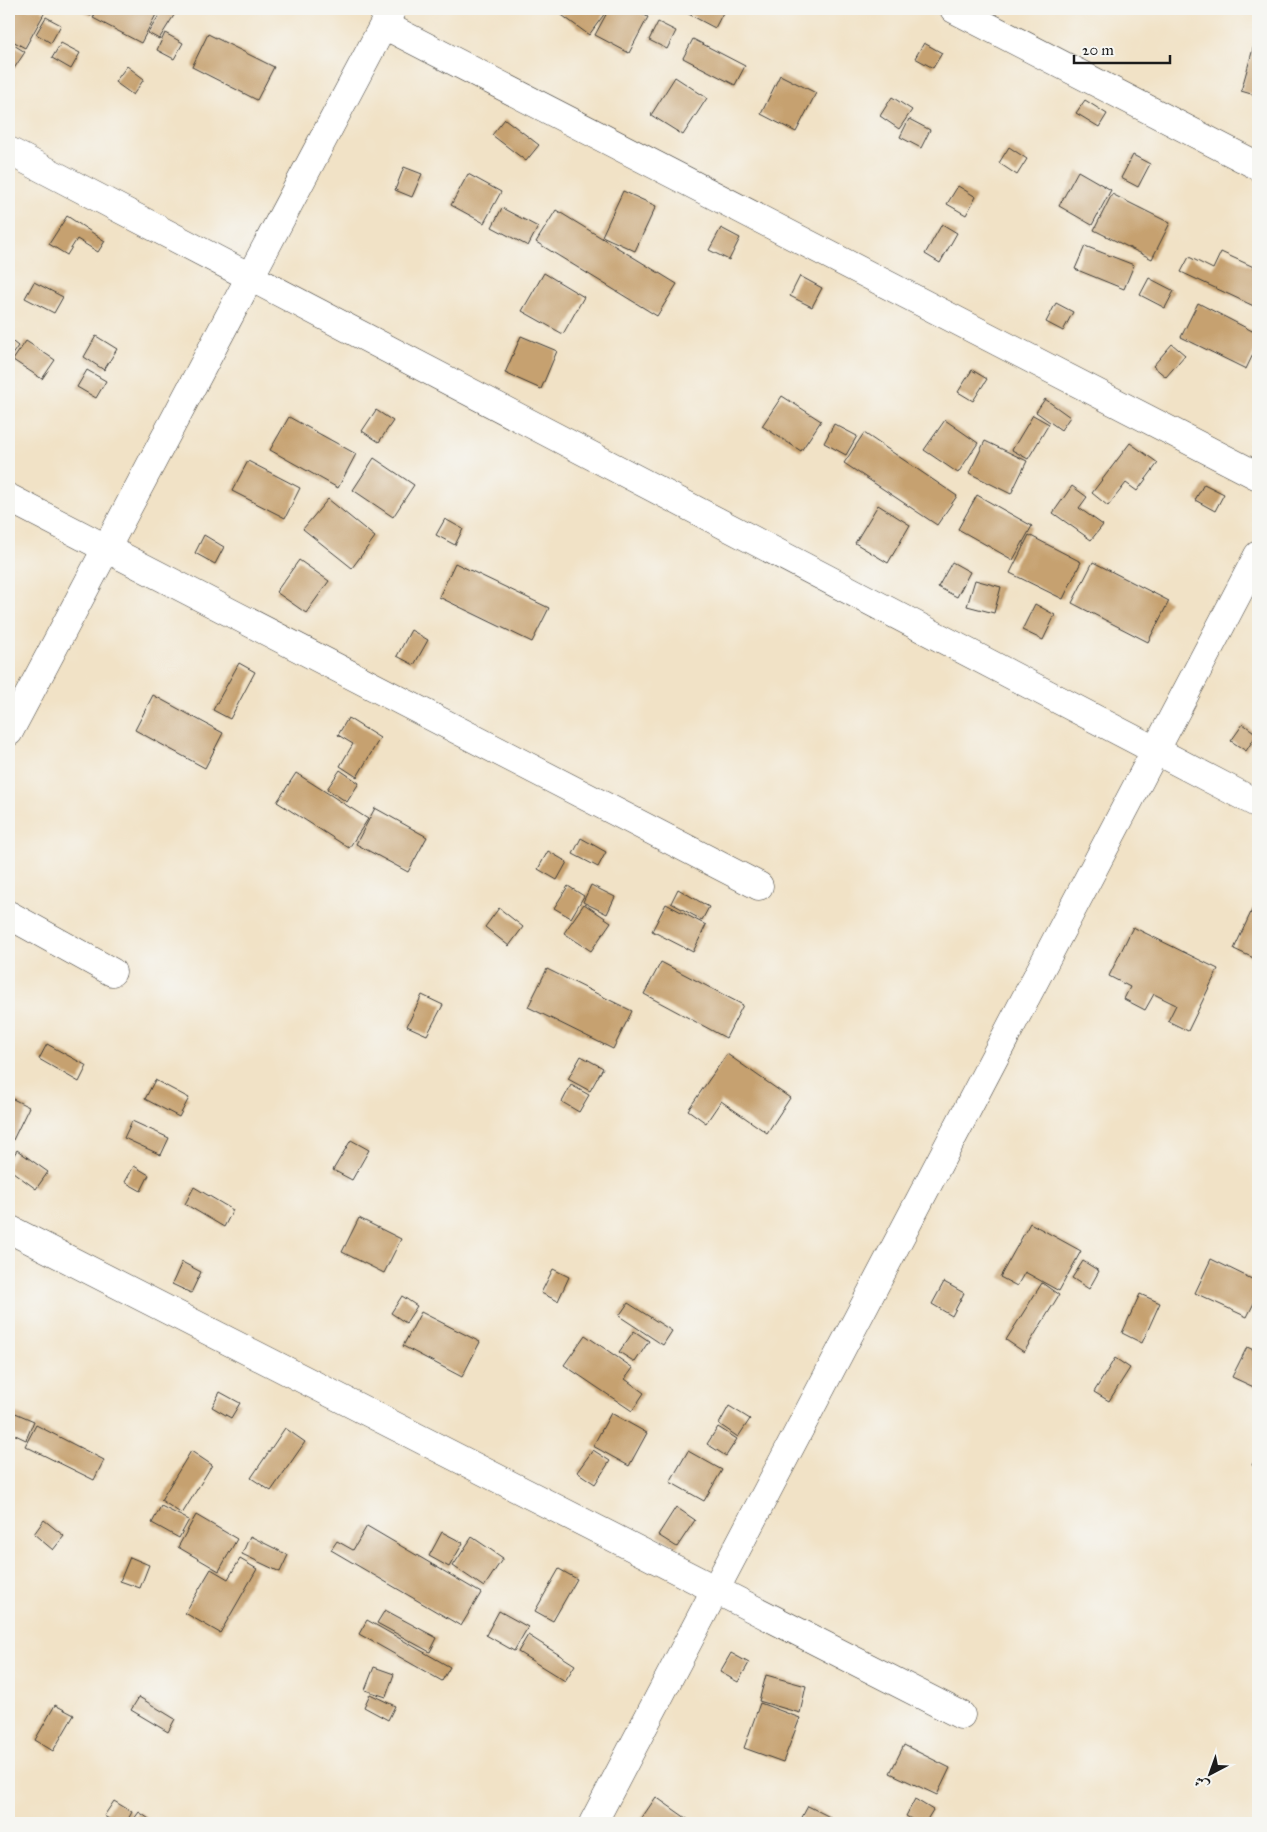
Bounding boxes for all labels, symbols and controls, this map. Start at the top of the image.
scale bar [1074,32,1171,64]
text: 20 m [1082,41,1114,59]
north arrow [1184,1750,1234,1800]
text: ش [1191,1772,1213,1794]

